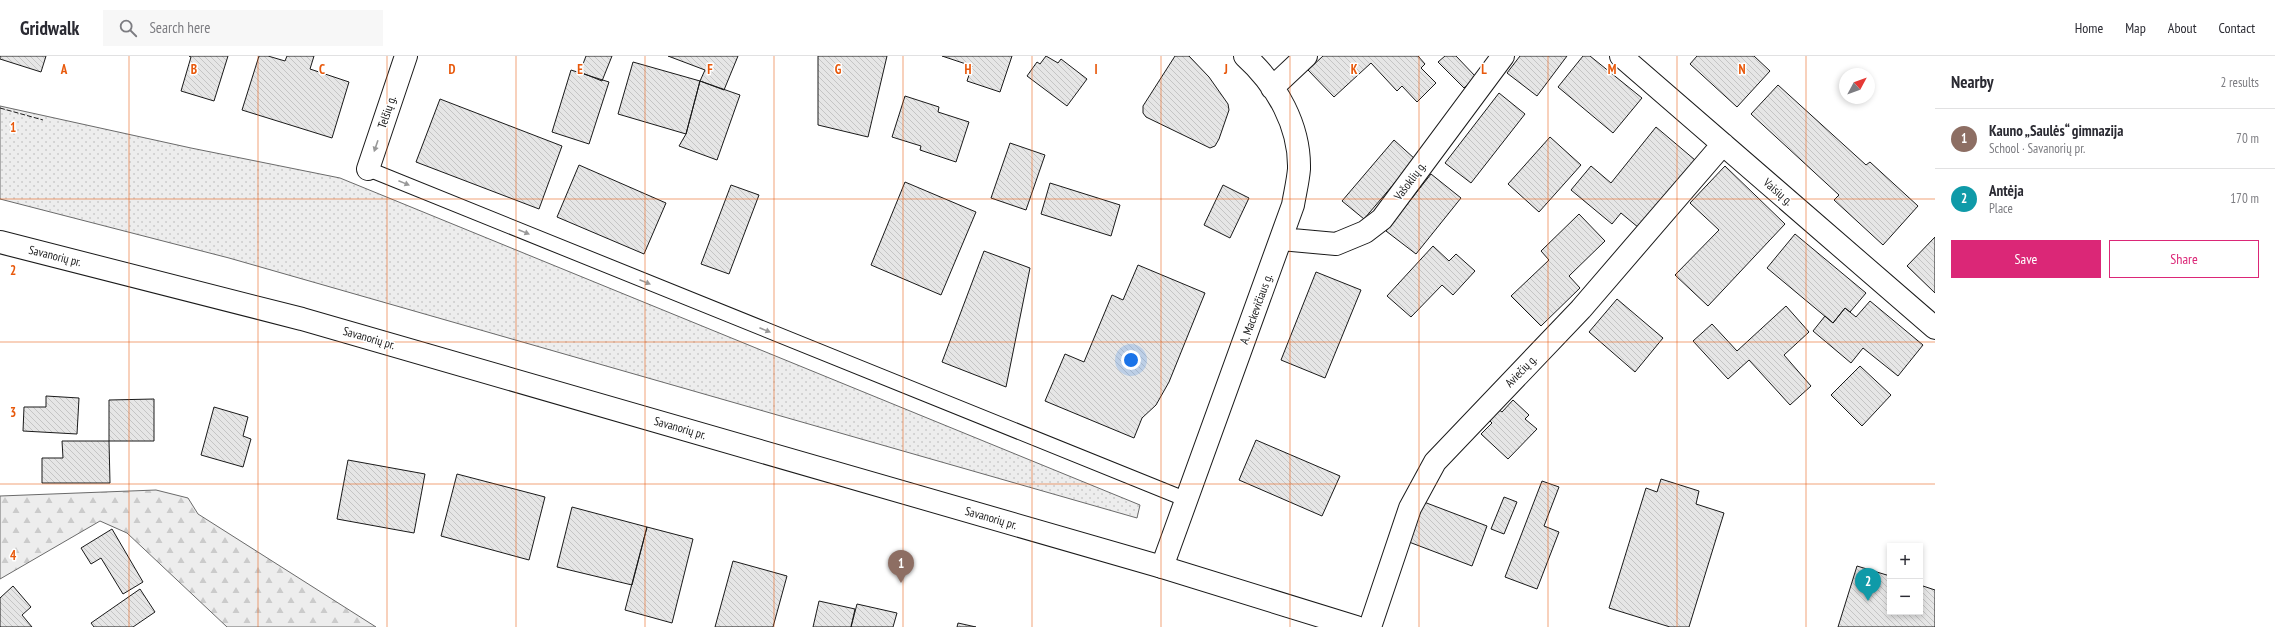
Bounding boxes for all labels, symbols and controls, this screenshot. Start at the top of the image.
search box [103,10,383,46]
text: Gridwalk [20,16,79,40]
icon: search [117,17,139,39]
text: Search here [149,18,210,37]
text: Home [2075,19,2103,37]
text: Map [2125,19,2146,37]
text: About [2168,19,2197,37]
text: Contact [2219,19,2255,37]
text: A [60,61,68,78]
text: B [191,61,197,78]
text: C [319,61,325,78]
text: D [449,61,456,78]
text: E [577,61,583,78]
text: F [707,61,713,78]
text: G [835,61,842,78]
text: H [965,61,972,78]
text: I [1094,61,1098,78]
text: J [1223,61,1228,78]
text: K [1351,61,1358,78]
text: L [1481,61,1487,78]
text: M [1608,61,1617,78]
text: N [1738,61,1746,78]
north arrow [1839,68,1875,104]
text: Nearby [1951,71,1994,93]
text: 2 results [2220,74,2259,91]
street label: Telšių g. [374,93,399,130]
text: 1 [10,119,16,136]
text: Kauno „Saulės“ gimnazija [1989,121,2123,140]
text: 1 [1961,130,1967,147]
text: 70 m [2236,130,2259,147]
one-way arrow [372,140,378,152]
text: School · Savanorių pr. [1989,140,2085,157]
street label: Vašoklių g. [1390,159,1429,204]
street label: Vaisių g. [1760,174,1796,209]
one-way arrow [398,181,410,187]
text: Antėja [1989,181,2024,200]
text: 2 [1961,190,1967,207]
text: 170 m [2230,190,2259,207]
text: Place [1989,200,2013,217]
one-way arrow [519,230,531,236]
button: Save [1951,240,2101,278]
button: Share [2109,240,2259,278]
street label: Savanorių pr. [27,242,83,269]
text: 2 [10,262,16,279]
street label: A. Mackevičiaus g. [1236,272,1275,346]
one-way arrow [639,279,651,285]
street label: Savanorių pr. [341,323,397,352]
one-way arrow [760,327,771,333]
your location [1121,350,1141,370]
street label: Aviečių g. [1502,351,1540,390]
text: 3 [10,404,16,421]
street label: Savanorių pr. [652,413,708,442]
street label: Savanorių pr. [963,503,1019,532]
map controls [1887,543,1923,615]
button: + [1887,543,1923,579]
text: 4 [10,547,17,564]
pin: 1 [888,550,914,583]
pin: 2 [1855,568,1881,601]
button: − [1887,579,1923,615]

